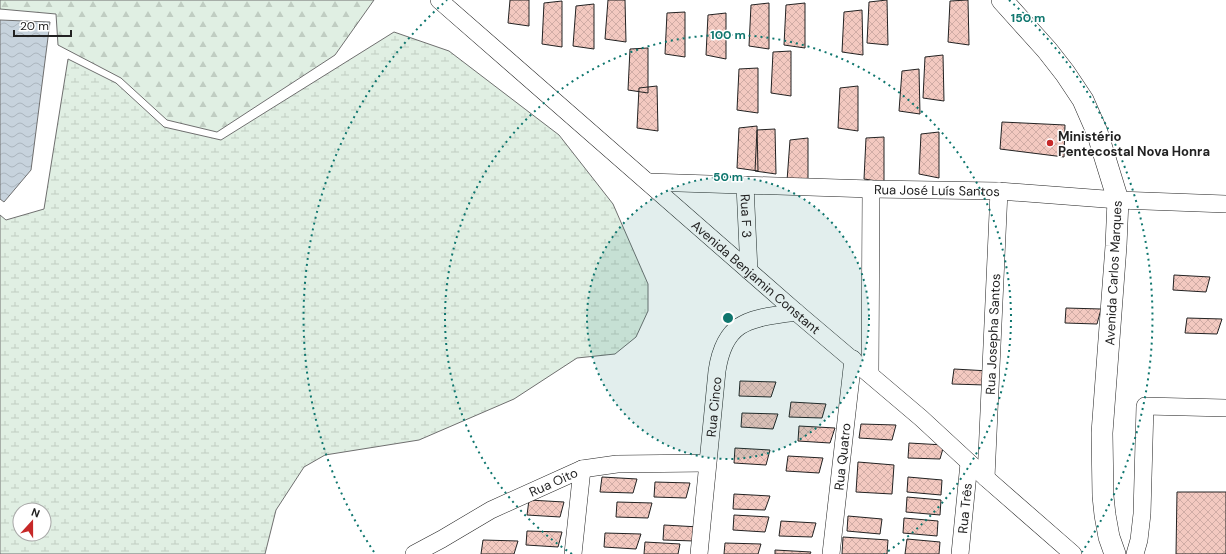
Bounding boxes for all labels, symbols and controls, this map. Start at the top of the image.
text: 150 m [1011,10,1045,26]
scale bar [14,12,71,38]
text: 20 m [20,18,49,34]
text: 100 m [710,27,746,43]
place label: Ministério Pentecostal Nova Honra [1058,128,1210,160]
marker: Ministério Pentecostal Nova Honra [1045,138,1055,148]
text: 50 m [713,169,743,185]
street label: Rua José Luís Santos [874,181,1000,200]
street label: Rua F 3 [736,194,755,238]
street label: Avenida Carlos Marques [1101,200,1126,346]
street label: Avenida Benjamin Constant [688,217,824,338]
street label: Rua Josepha Santos [982,273,1004,395]
centre of rings [721,311,735,325]
street label: Rua Cinco [703,375,725,438]
street label: Rua Quatro [830,422,855,491]
street label: Rua Oito [526,464,581,501]
street label: Rua Três [954,482,976,534]
north arrow [12,502,52,542]
text: N [29,505,42,521]

